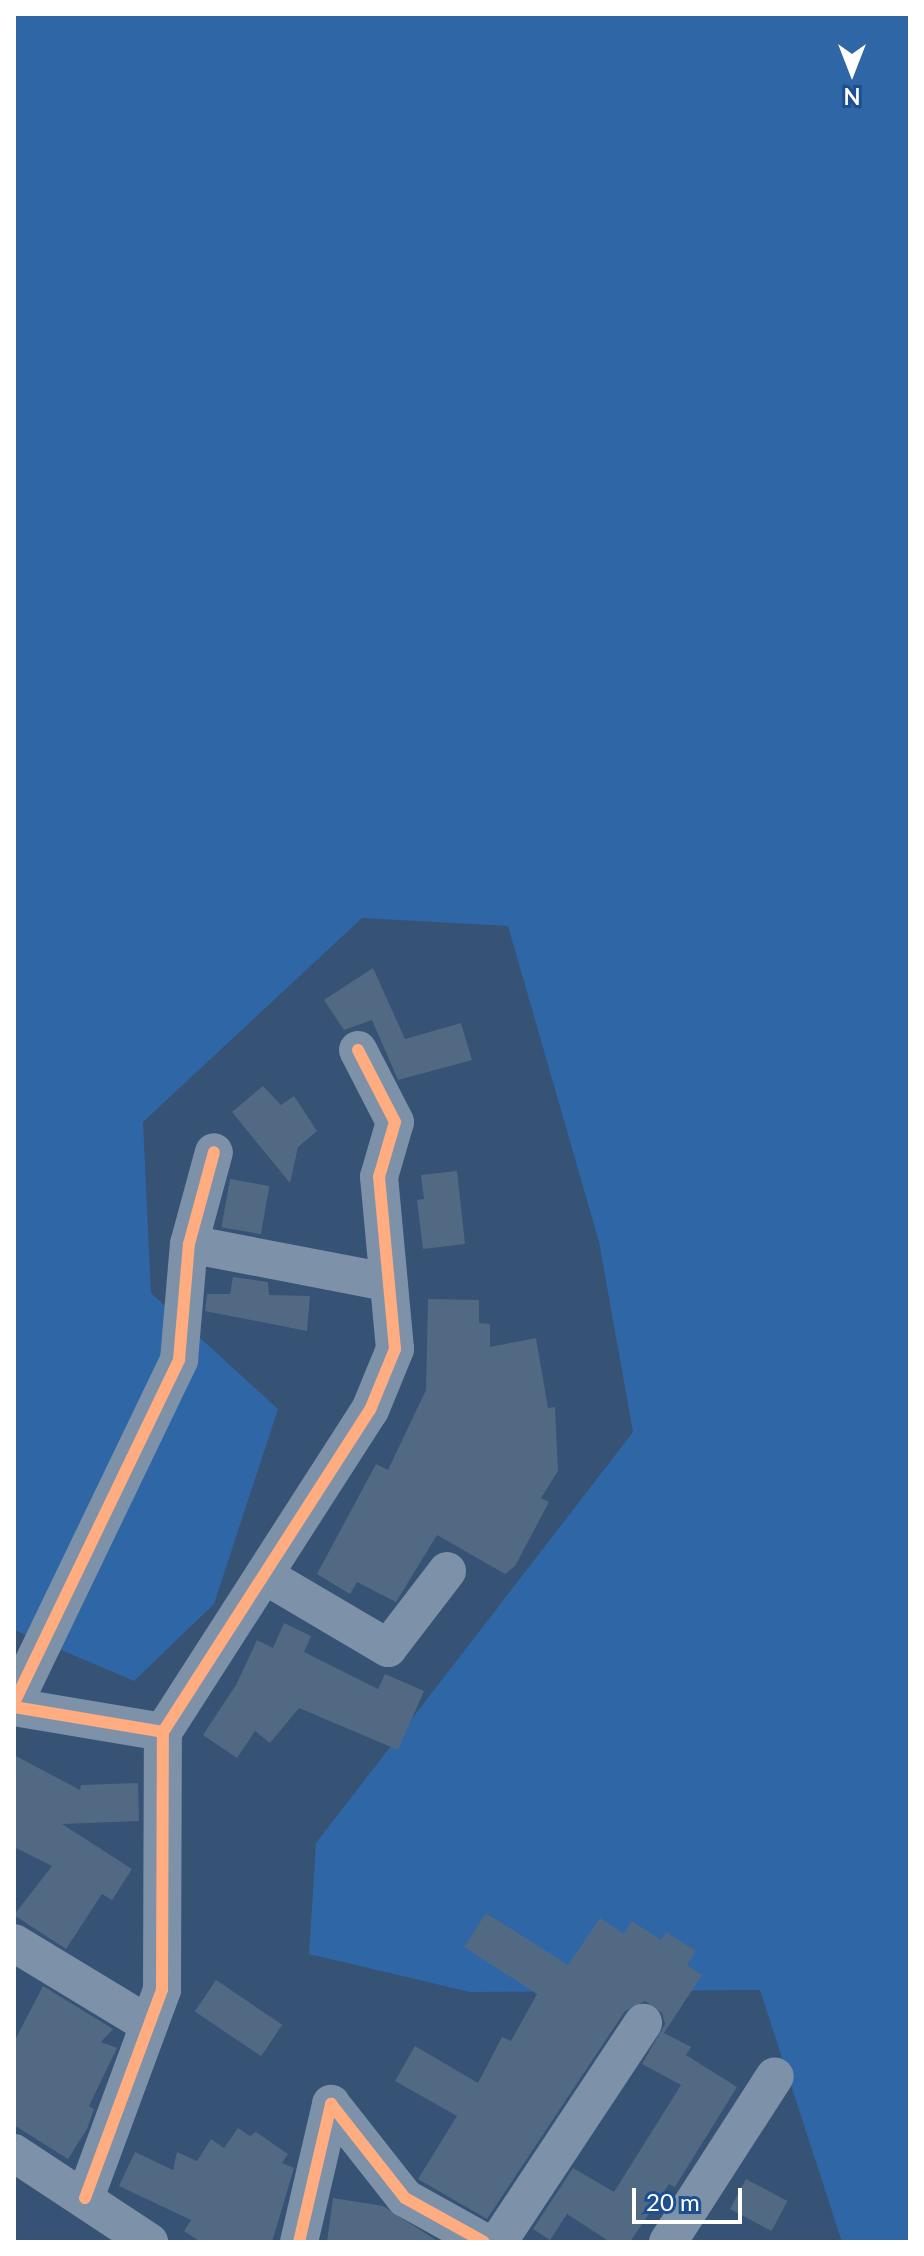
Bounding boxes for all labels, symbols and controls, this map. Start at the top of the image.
north arrow [812,32,892,112]
text: N [844,83,860,110]
scale bar [636,2172,746,2222]
text: 20 m [646,2187,700,2216]

